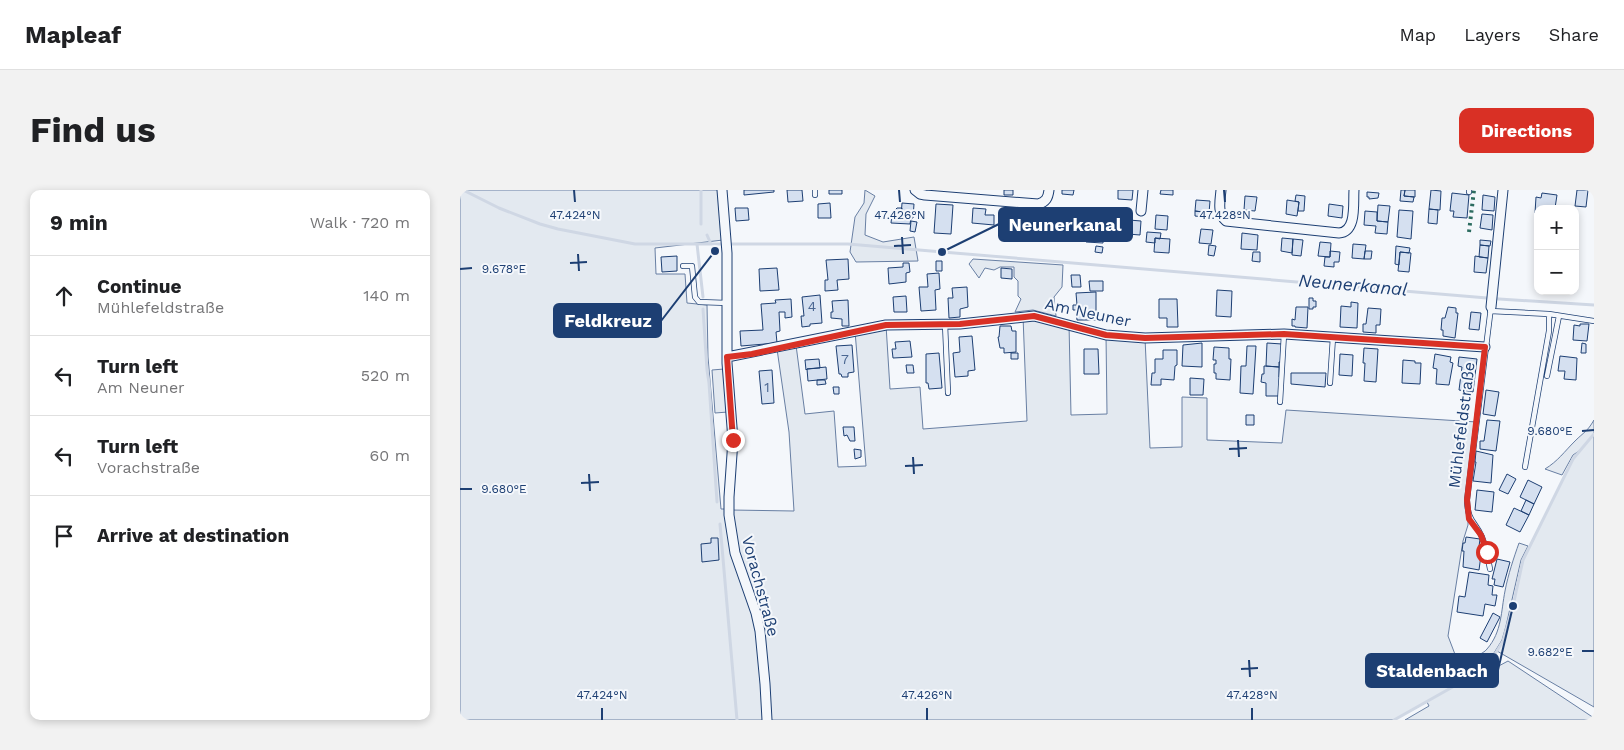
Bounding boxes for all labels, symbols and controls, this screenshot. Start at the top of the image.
text: Mapleaf [25,21,121,49]
text: Map [1399,24,1436,45]
text: Layers [1464,24,1521,45]
text: Share [1549,24,1599,45]
button: Directions [1459,108,1594,153]
text: Find us [30,109,156,151]
map controls [1534,205,1579,295]
button: + [1534,205,1579,250]
text: 47.424°N [549,208,601,222]
text: 47.426°N [874,208,926,222]
callout: Neunerkanal [999,208,1132,241]
text: 47.428°N [1199,208,1251,222]
text: 9 min [50,210,108,235]
text: Walk · 720 m [310,213,410,232]
text: Neunerkanal [1008,214,1122,235]
button: − [1534,250,1579,295]
text: 9.678°E [482,262,527,276]
water label: Neunerkanal [1298,269,1409,300]
text: Continue [97,275,181,298]
icon: ahead [50,282,78,310]
text: 140 m [363,286,410,305]
street label: Am Neuner [1043,294,1133,331]
text: Mühlefeldstraße [97,298,224,317]
house number: 4 [808,298,816,314]
callout: Feldkreuz [554,304,661,337]
text: Feldkreuz [564,310,652,331]
house number: 7 [841,351,849,367]
text: Turn left [97,355,178,378]
street label: Mühlefeldstraße [1444,361,1479,489]
icon: left [50,362,78,390]
text: 520 m [361,366,410,385]
text: Am Neuner [97,378,185,397]
house number: 1 [764,379,770,395]
text: 9.680°E [1527,424,1573,438]
route end [722,429,745,452]
text: Turn left [97,435,178,458]
icon: left [50,442,78,470]
text: 60 m [370,446,410,465]
text: Vorachstraße [97,458,200,477]
text: 9.680°E [481,482,527,496]
icon: arrive [50,522,78,550]
text: Arrive at destination [97,524,289,547]
street label: Vorachstraße [738,534,783,638]
route start [1476,541,1499,564]
text: 9.682°E [1527,645,1573,659]
callout: Staldenbach [1366,654,1498,687]
text: Staldenbach [1376,660,1488,681]
text: 47.424°N [576,688,628,702]
text: 47.426°N [901,688,953,702]
text: 47.428°N [1226,688,1278,702]

